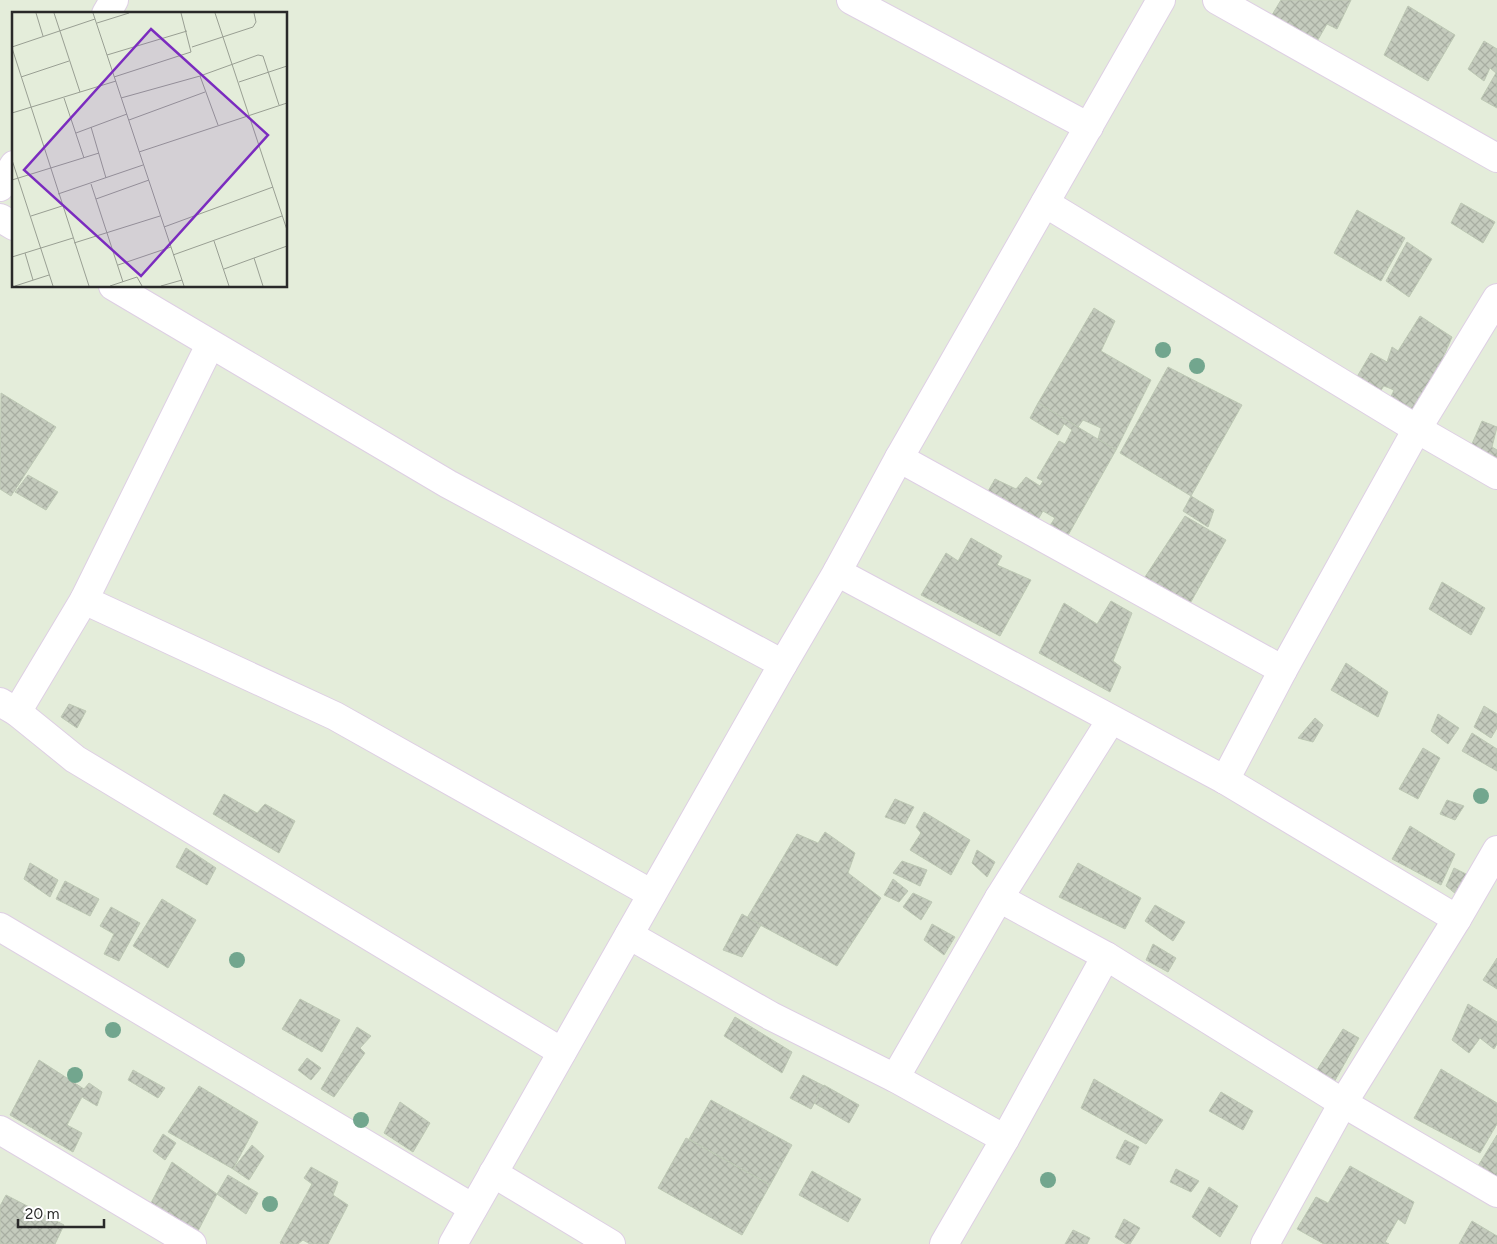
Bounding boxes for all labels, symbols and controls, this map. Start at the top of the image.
inset map [12,12,288,288]
scale bar [18,1196,104,1228]
text: 20 m [25,1205,59,1223]

